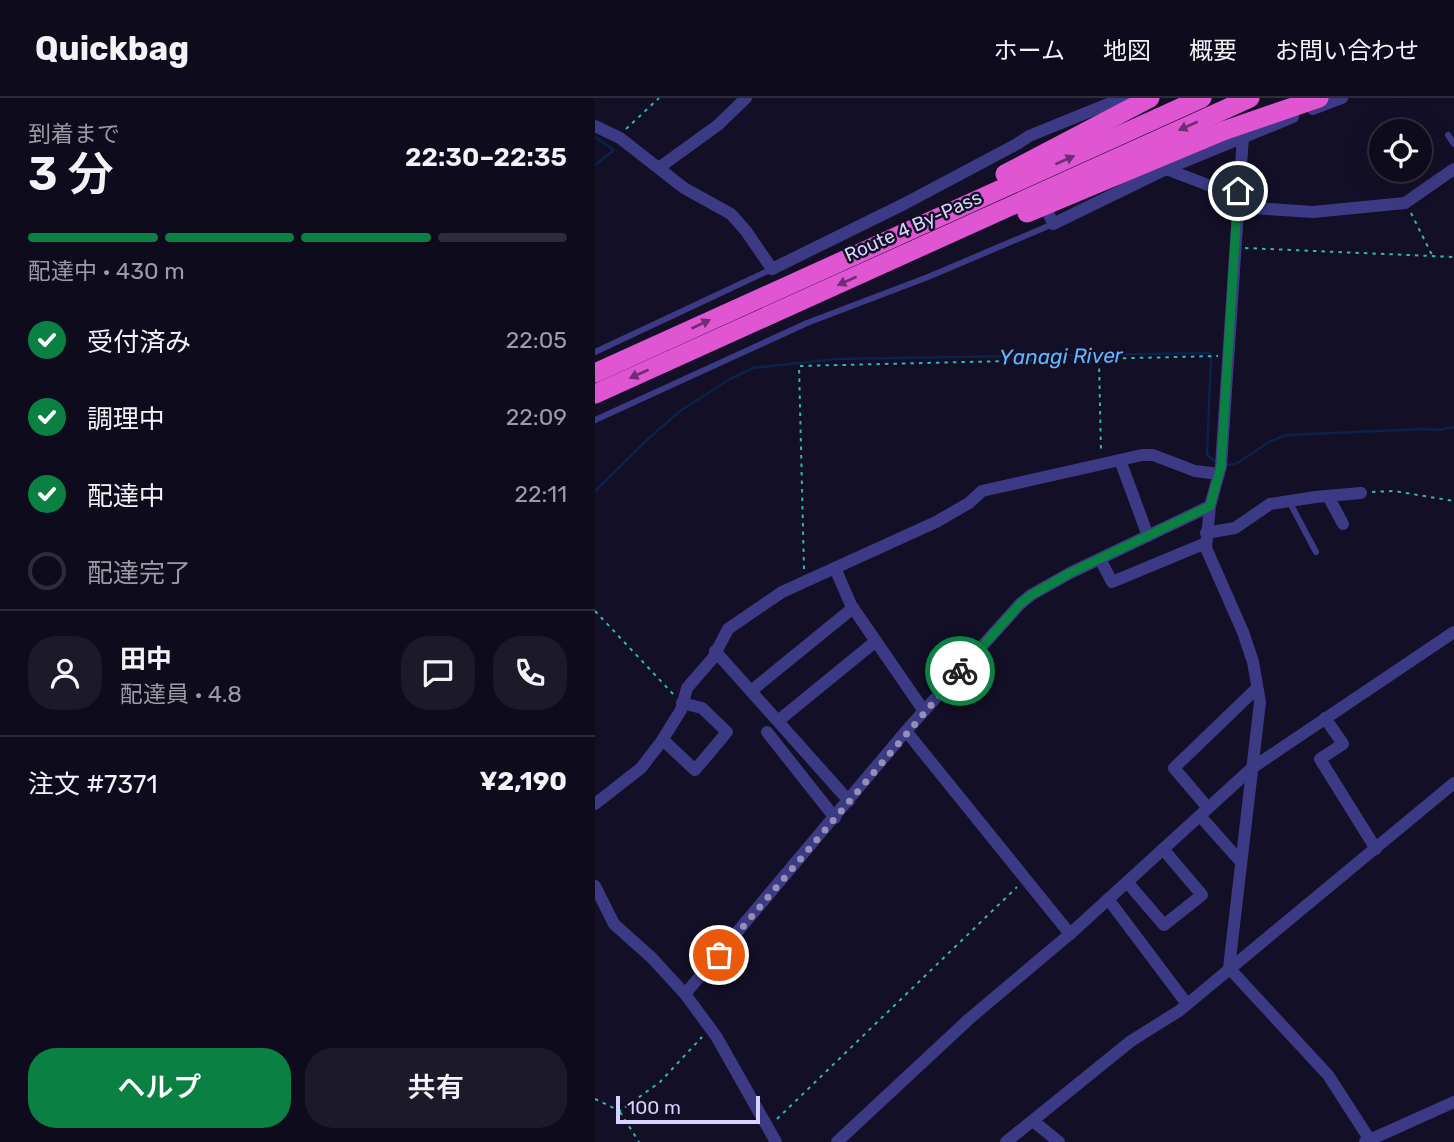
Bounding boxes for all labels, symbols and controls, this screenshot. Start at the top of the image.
text: Quickbag [35,29,189,68]
text: ホーム [994,37,1065,65]
text: 地図 [1103,37,1151,65]
text: 概要 [1189,37,1237,65]
text: お問い合わせ [1275,37,1419,65]
map controls [1369,119,1432,182]
button: locate [1369,119,1432,182]
text: 到着まで [28,120,120,148]
one-way arrow [1178,120,1198,132]
text: 22:30–22:35 [405,142,567,173]
text: 3 分 [28,147,114,202]
one-way arrow [1055,154,1075,166]
pin [1208,161,1268,221]
icon: home [1219,172,1257,210]
street label: Route 4 By-Pass [841,185,985,267]
text: 配達中 · 430 m [28,257,185,285]
one-way arrow [837,275,857,287]
one-way arrow [691,318,712,329]
icon: check [28,321,66,359]
text: 22:05 [506,326,567,354]
text: 受付済み [87,327,191,358]
water label: Yanagi River [999,342,1124,370]
one-way arrow [629,369,650,380]
icon: check [28,398,66,436]
text: 22:09 [506,403,567,431]
text: 調理中 [87,404,165,435]
icon: check [28,475,66,513]
text: 22:11 [514,480,567,508]
text: 配達中 [87,481,165,512]
text: 配達完了 [87,558,191,589]
button: person [28,636,102,710]
button: chat [401,636,475,710]
button: phone [493,636,567,710]
courier [925,636,995,706]
text: 田中 [120,644,172,675]
icon: bike [941,652,979,690]
text: 配達員 · 4.8 [120,680,242,708]
text: ¥2,190 [479,766,567,797]
text: 注文 #7371 [28,769,158,800]
pin [689,925,749,985]
icon: bag [700,936,738,974]
button: ヘルプ [28,1048,291,1128]
button: 共有 [305,1048,567,1128]
scale bar [616,1093,759,1125]
text: 100 m [627,1096,681,1119]

